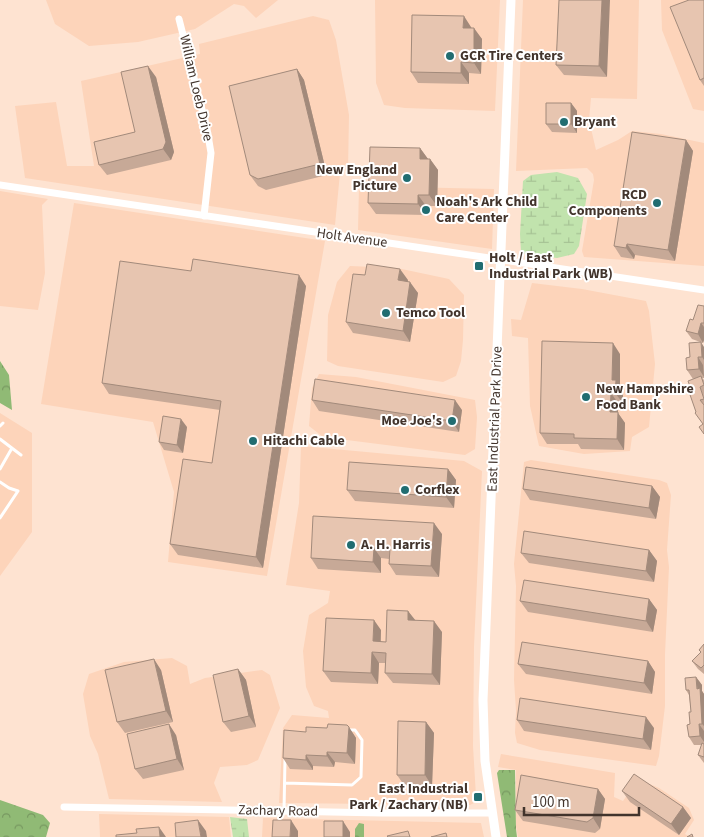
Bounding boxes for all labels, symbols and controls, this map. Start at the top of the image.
street label: William Loeb Drive [174,33,218,143]
place label: GCR Tire Centers [460,46,563,66]
marker: GCR Tire Centers [444,50,456,62]
place label: Bryant [574,112,617,132]
marker: Bryant [558,116,570,128]
place label: New England Picture [316,160,397,196]
marker: New England Picture [401,172,413,184]
place label: RCD Components [569,185,647,221]
place label: Noah's Ark Child Care Center [436,192,537,228]
marker: RCD Components [651,197,663,209]
marker: Noah's Ark Child Care Center [420,204,432,216]
street label: Holt Avenue [315,223,389,253]
place label: Holt / East Industrial Park (WB) [489,248,613,284]
marker: Holt / East Industrial Park (WB) [473,260,485,272]
place label: Temco Tool [396,303,465,323]
marker: Temco Tool [380,307,392,319]
street label: East Industrial Park Drive [482,346,508,492]
place label: New Hampshire Food Bank [596,379,694,415]
marker: New Hampshire Food Bank [580,391,592,403]
place label: Moe Joe's [381,411,442,431]
marker: Moe Joe's [446,415,458,427]
place label: Hitachi Cable [263,431,345,451]
marker: Hitachi Cable [247,435,259,447]
place label: Corflex [415,480,460,500]
marker: Corflex [399,484,411,496]
place label: A. H. Harris [360,535,430,555]
marker: A. H. Harris [345,539,357,551]
place label: East Industrial Park / Zachary (NB) [349,779,468,815]
scale bar [524,784,639,816]
marker: East Industrial Park / Zachary (NB) [472,791,484,803]
text: 100 m [532,792,570,813]
street label: Zachary Road [238,800,318,822]

